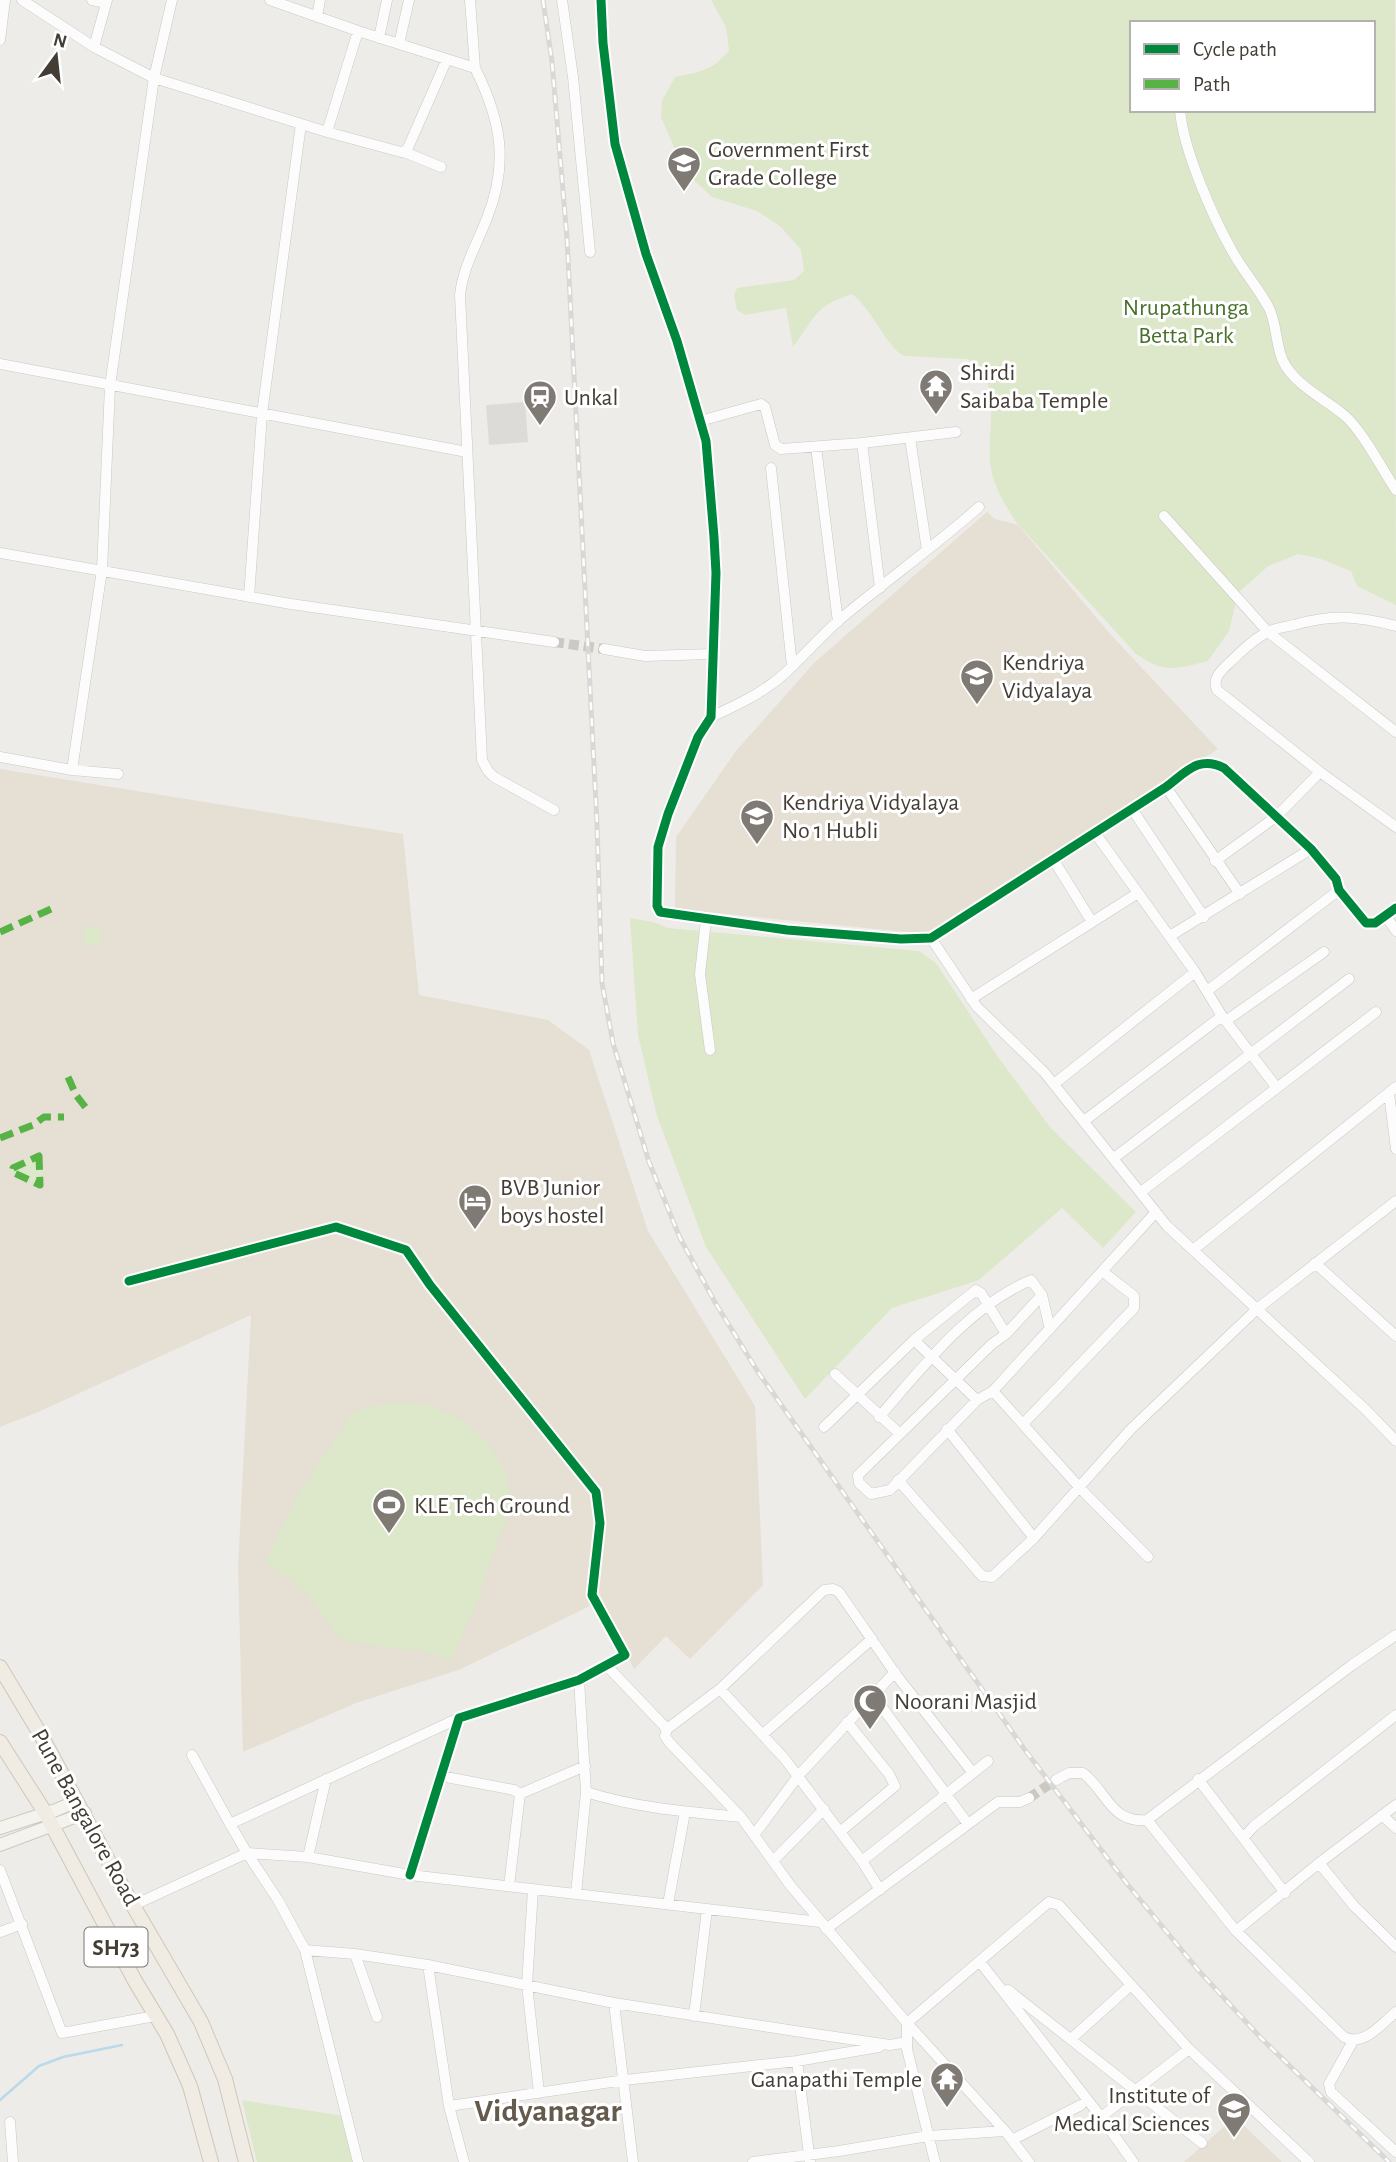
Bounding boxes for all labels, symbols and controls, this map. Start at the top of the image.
north arrow [21,21,91,91]
legend [1130,21,1375,112]
text: N [51,30,69,52]
text: Cycle path [1193,39,1277,60]
text: Path [1193,74,1231,95]
place label: Government First Grade College [708,138,869,190]
school or university icon: Government First Grade College [665,144,703,193]
park label: Nrupathunga Betta Park [1123,296,1249,348]
place label: Shirdi Saibaba Temple [960,361,1108,413]
temple icon: Shirdi Saibaba Temple [917,367,955,416]
station icon: Unkal [521,378,559,427]
place label: Unkal [564,386,618,410]
place label: Kendriya Vidyalaya [1002,651,1092,703]
school or university icon: Kendriya Vidyalaya [958,657,996,706]
place label: Kendriya Vidyalaya No 1 Hubli [782,791,959,843]
school or university icon: Kendriya Vidyalaya No 1 Hubli [738,797,776,846]
place label: BVB Junior boys hostel [500,1176,604,1228]
hotel icon: BVB Junior boys hostel [456,1182,494,1231]
sports icon: KLE Tech Ground [370,1486,408,1535]
place label: KLE Tech Ground [414,1494,570,1518]
mosque icon: Noorani Masjid [851,1682,889,1731]
place label: Noorani Masjid [894,1690,1037,1714]
street label: Pune Bangalore Road [27,1725,144,1910]
road number: SH73 [85,1928,148,1966]
temple icon: Ganapathi Temple [928,2060,966,2109]
place label: Ganapathi Temple [751,2068,922,2092]
place label: Institute of Medical Sciences [1054,2084,1212,2136]
school or university icon: Institute of Medical Sciences [1215,2090,1253,2139]
district label: Vidyanagar [474,2095,622,2127]

